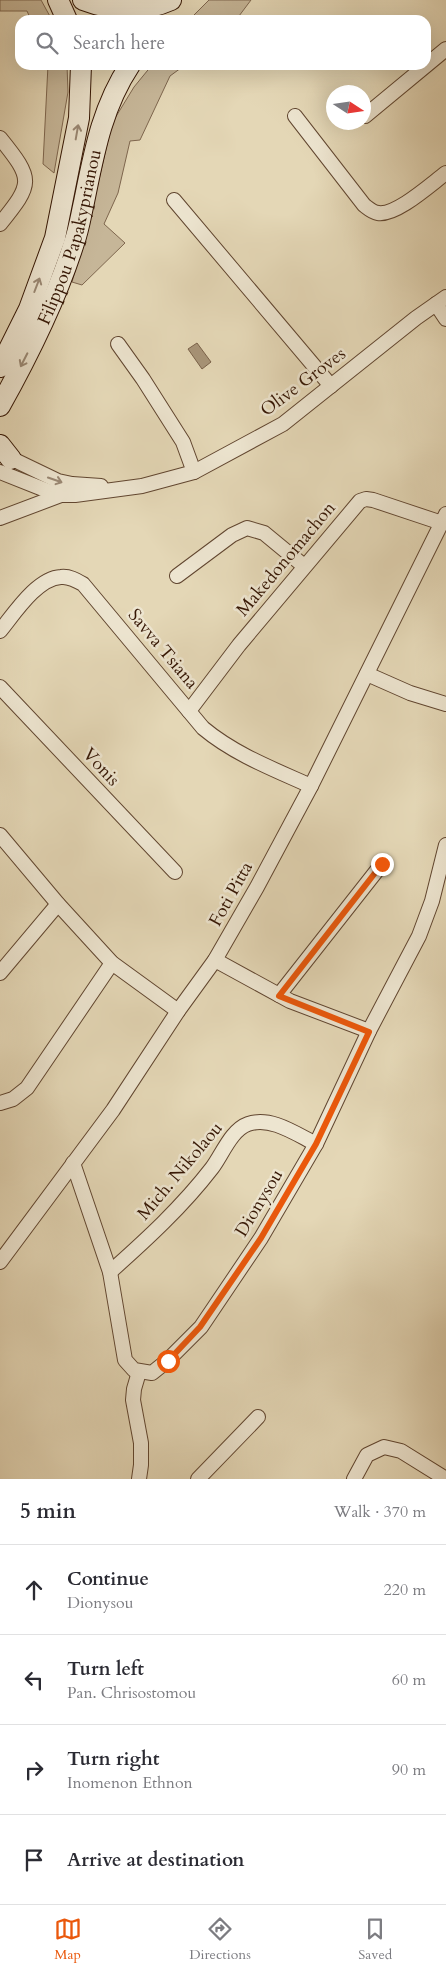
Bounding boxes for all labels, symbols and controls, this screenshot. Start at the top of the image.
search box [15,15,431,70]
icon: search [33,29,61,57]
text: Search here [73,30,165,56]
north arrow [326,85,371,130]
one-way arrow [72,124,82,140]
street label: Filippou Papakyprianou [31,146,107,329]
one-way arrow [34,278,43,293]
street label: Olive Groves [255,342,351,422]
one-way arrow [19,352,29,367]
one-way arrow [47,475,63,485]
street label: Makedonomachon [231,496,342,622]
street label: Savva Tsiana [122,604,204,695]
street label: Vonis [77,742,125,792]
route end [371,853,394,876]
street label: Foti Pitta [203,857,259,931]
street label: Mich. Nikolaou [131,1116,229,1225]
street label: Dionysou [229,1164,289,1241]
route start [157,1350,180,1373]
text: 5 min [20,1497,76,1526]
text: Walk · 370 m [334,1501,426,1523]
text: Continue [67,1566,149,1592]
icon: ahead [20,1576,48,1604]
text: 220 m [384,1579,426,1601]
text: Dionysou [67,1592,133,1614]
text: Turn left [67,1656,144,1682]
icon: left [20,1666,48,1694]
text: 60 m [392,1669,426,1691]
text: Pan. Chrisostomou [67,1682,196,1704]
text: Turn right [67,1746,159,1772]
icon: right [20,1756,48,1784]
text: 90 m [392,1759,426,1781]
text: Inomenon Ethnon [67,1772,193,1794]
icon: arrive [20,1846,48,1874]
text: Arrive at destination [67,1847,244,1873]
tab: Map [54,1915,82,1964]
tab: Directions [189,1915,251,1964]
tab: Saved [358,1915,392,1964]

